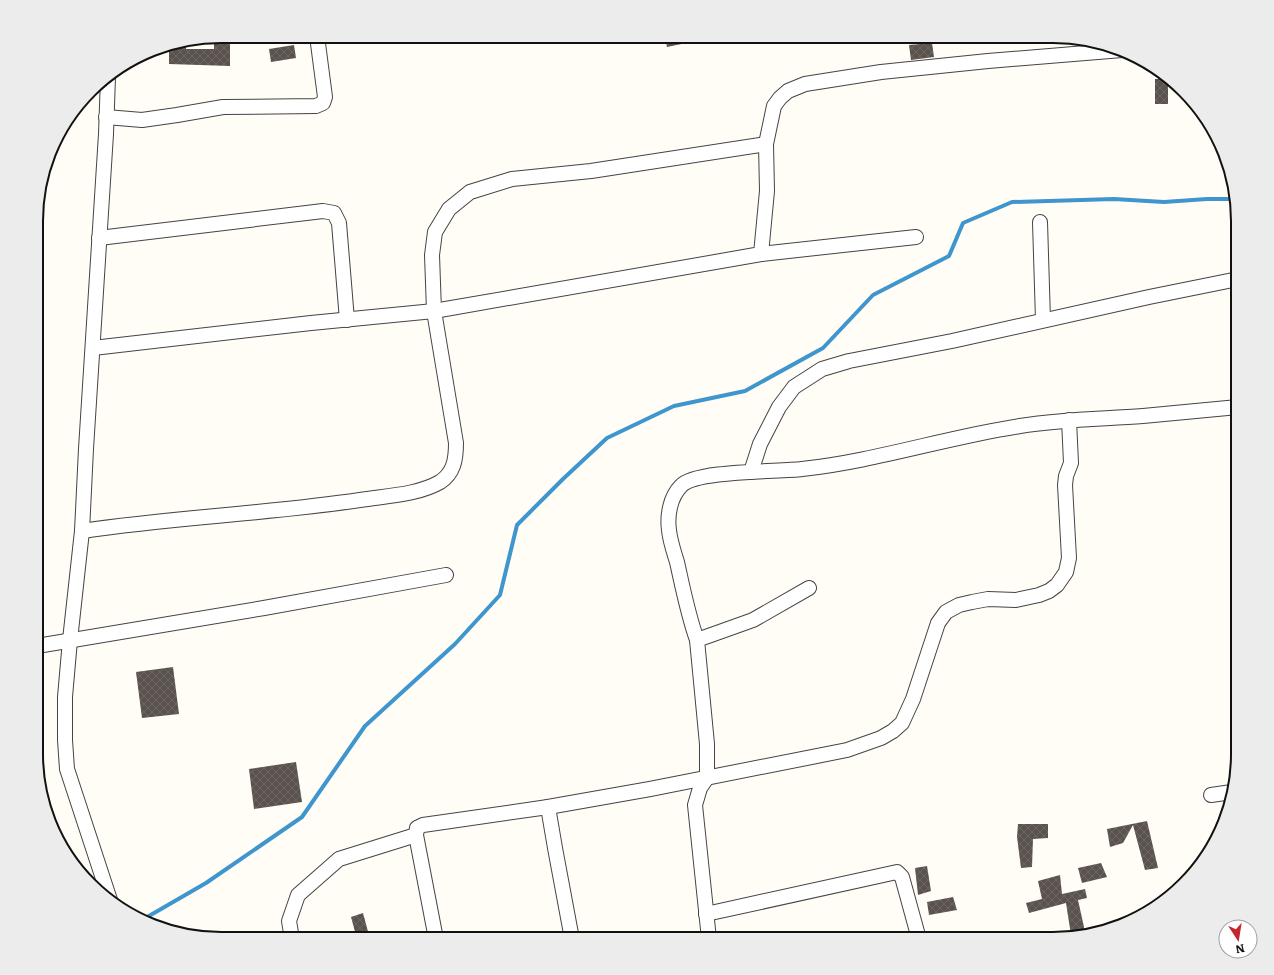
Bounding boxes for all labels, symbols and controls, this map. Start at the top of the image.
north arrow [1218,919,1258,959]
text: N [1234,941,1246,959]

